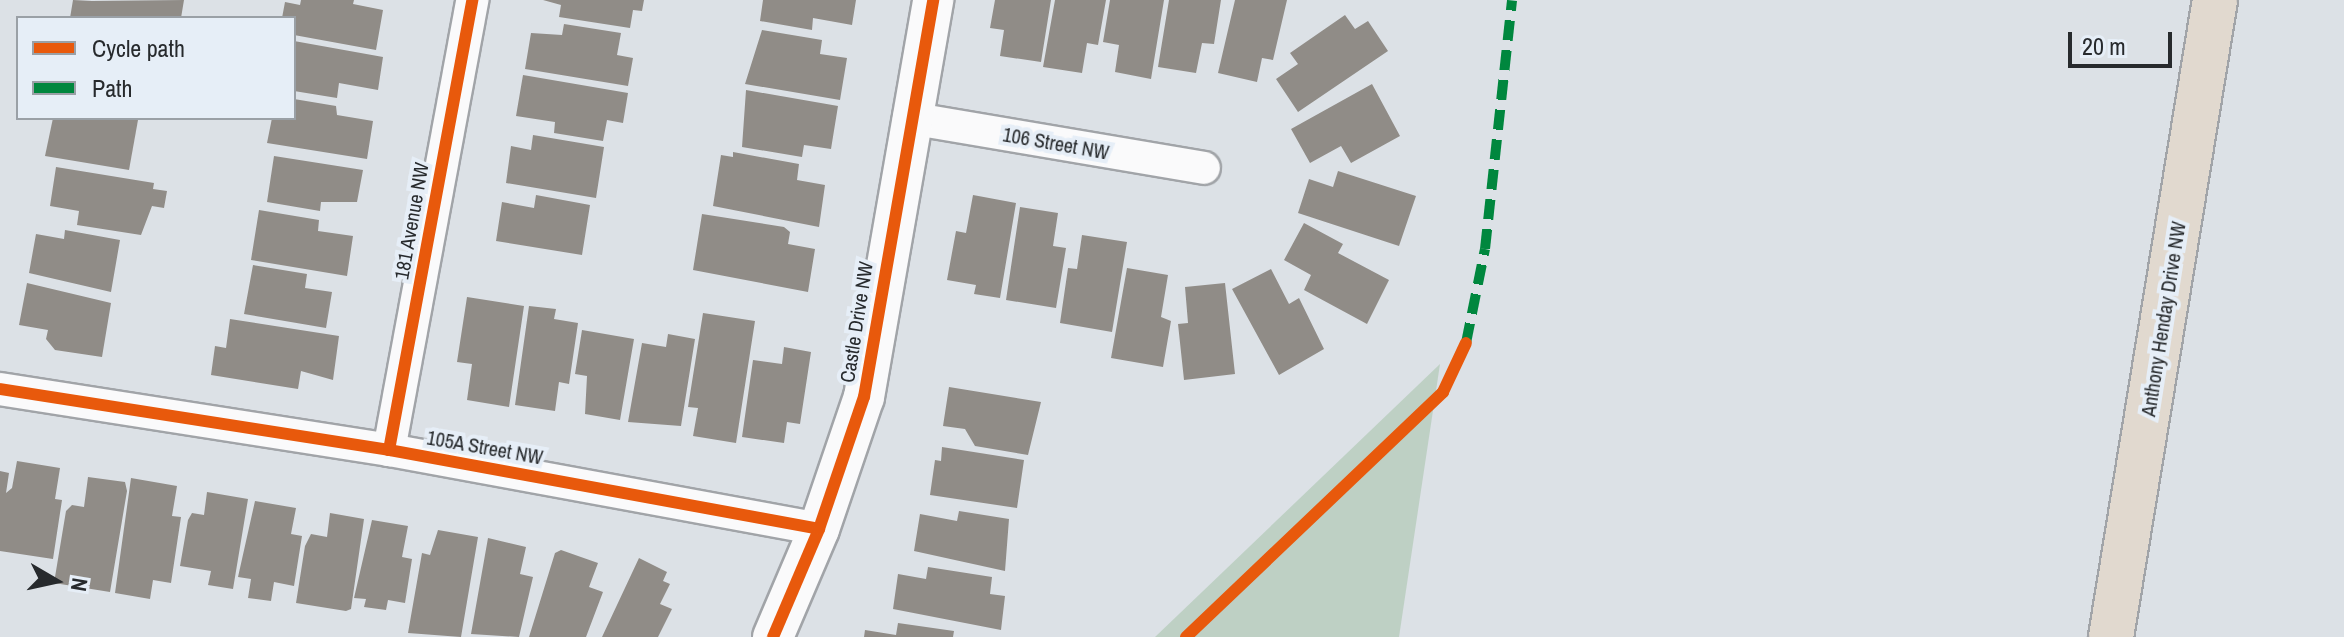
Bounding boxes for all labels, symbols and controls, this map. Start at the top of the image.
legend [16,16,296,120]
scale bar [2072,16,2176,66]
text: 20 m [2082,30,2126,62]
text: Cycle path [92,32,185,64]
text: Path [92,72,133,104]
street label: 106 Street NW [1001,122,1111,164]
street label: 181 Avenue NW [389,160,433,282]
street label: Anthony Henday Drive NW [2136,220,2190,418]
street label: Castle Drive NW [835,260,877,384]
street label: 105A Street NW [425,425,545,469]
north arrow [16,541,96,621]
text: N [64,576,96,594]

